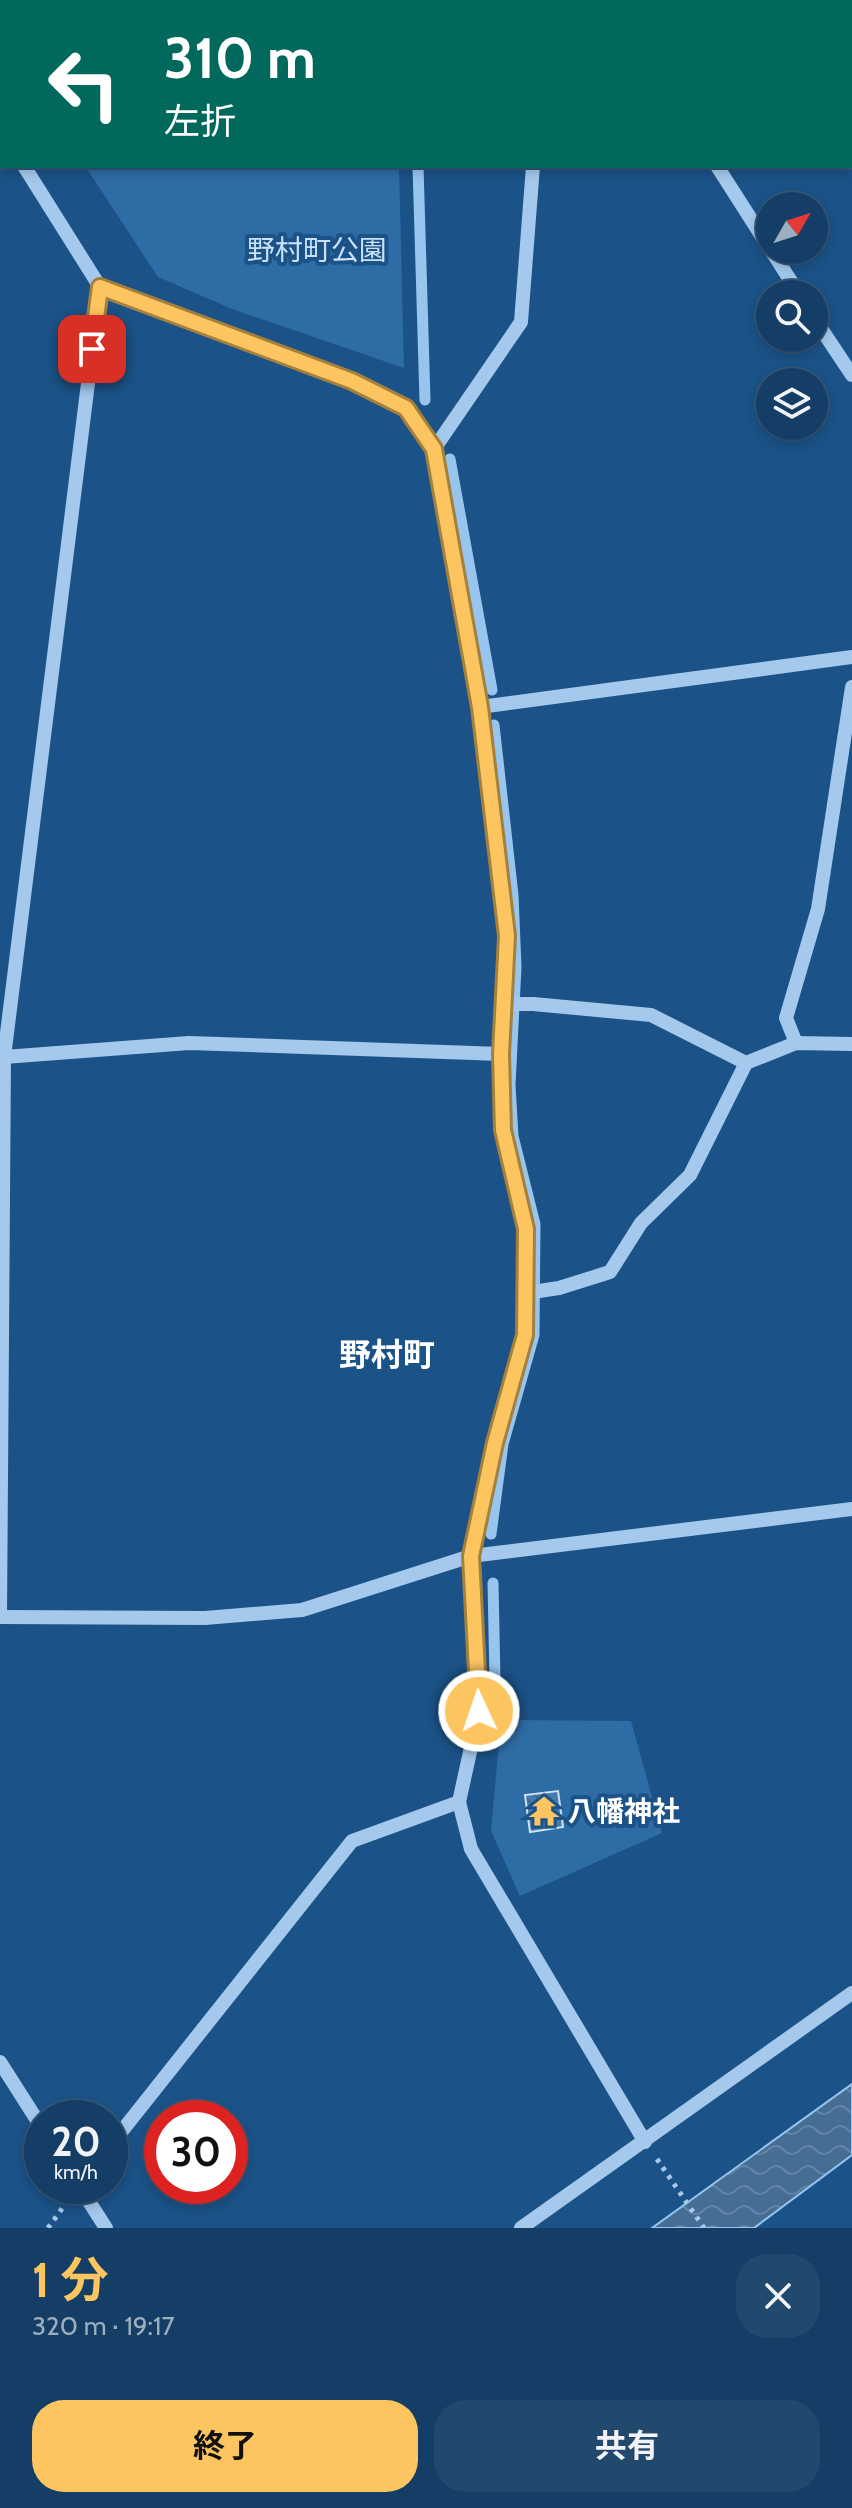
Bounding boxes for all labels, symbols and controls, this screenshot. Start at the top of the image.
text: 310 m [164,24,316,92]
icon: left [32,32,136,136]
text: 左折 [164,99,236,143]
north arrow [756,192,828,264]
map controls [756,192,828,440]
park label: 野村町公園 [247,233,387,267]
button: search [756,280,828,352]
pin [58,315,126,383]
icon: arrive [70,327,114,371]
button: layers [756,368,828,440]
district label: 野村町 [339,1335,435,1374]
position arrow [437,1669,521,1753]
temple icon: 八幡神社 [527,1794,561,1828]
place label: 八幡神社 [568,1794,680,1828]
speed limit sign: 30 [144,2100,248,2204]
text: 20 [51,2117,101,2166]
text: km/h [54,2160,98,2184]
text: 1 分 [32,2251,109,2309]
button: close [736,2254,820,2338]
text: 320 m · 19:17 [32,2310,175,2342]
button: 終了 [32,2400,418,2492]
button: 共有 [434,2400,820,2492]

